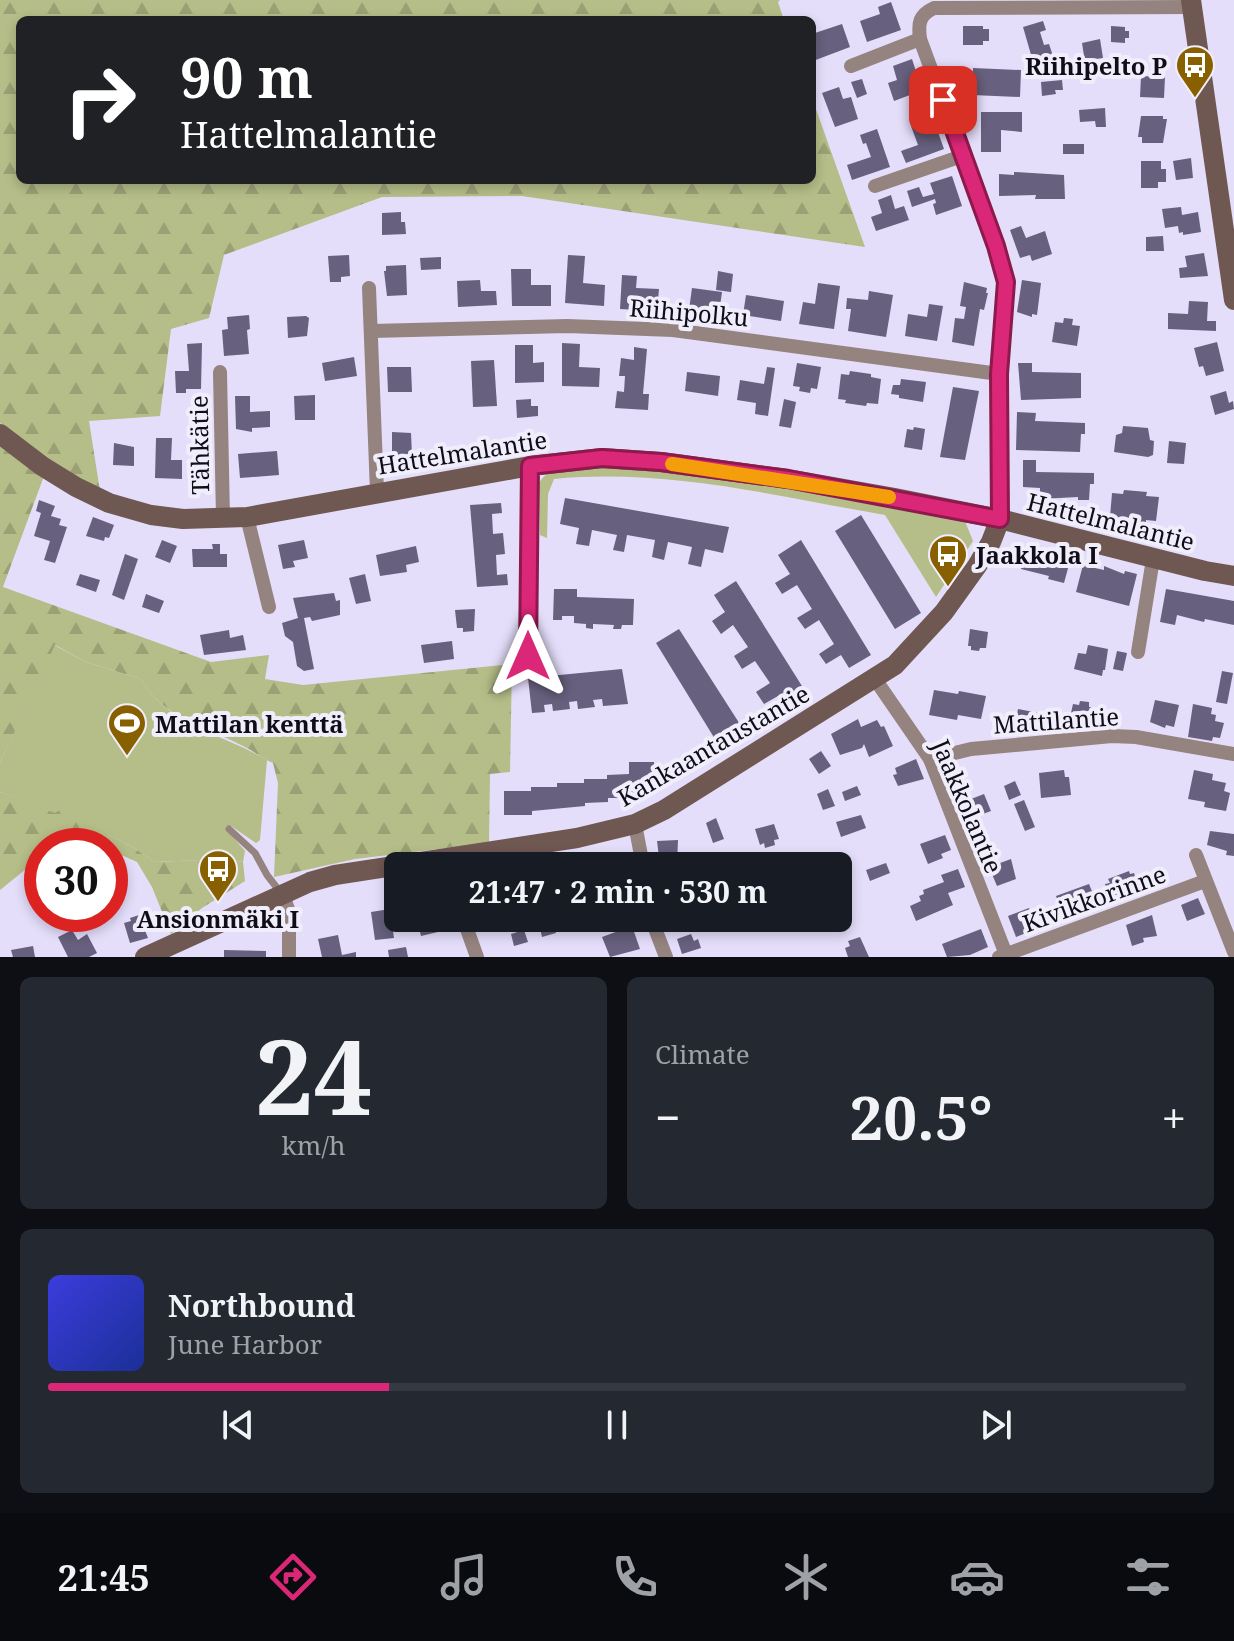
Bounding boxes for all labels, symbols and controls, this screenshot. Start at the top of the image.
text: 90 m [180,38,313,114]
bus stop icon: Riihipelto P [1174,44,1216,99]
icon: right [48,48,152,152]
place label: Riihipelto P [1025,49,1167,82]
pin [909,66,977,134]
icon: arrive [921,78,965,122]
text: Hattelmalantie [180,110,437,159]
street label: Riihipolku [628,290,750,334]
street label: Tähkätie [182,395,216,495]
street label: Hattelmalantie [375,422,549,482]
street label: Hattelmalantie [1024,484,1198,558]
bus stop icon: Jaakkola I [927,533,969,588]
place label: Jaakkola I [975,538,1098,571]
position arrow [486,614,570,698]
street label: Kankaantaustantie [611,677,815,813]
street label: Mattilantie [992,699,1120,741]
sports icon: Mattilan kenttä [106,702,148,757]
place label: Mattilan kenttä [155,707,344,740]
street label: Jaakkolantie [925,733,1011,878]
speed limit sign: 30 [24,828,128,932]
bus stop icon: Ansionmäki I [197,848,239,903]
street label: Kivikkorinne [1018,857,1170,939]
text: 21:47 · 2 min · 530 m [469,871,767,912]
place label: Ansionmäki I [137,902,299,935]
text: 24 [255,1004,372,1145]
text: Climate [655,1036,750,1072]
text: 20.5° [849,1076,993,1158]
text: − [655,1087,680,1147]
text: + [1161,1087,1186,1147]
text: km/h [282,1127,345,1163]
text: Northbound [168,1285,355,1326]
text: June Harbor [168,1326,322,1362]
icon: previous [216,1403,260,1447]
icon: pause [595,1403,639,1447]
icon: next [974,1403,1018,1447]
icon: directions [265,1549,321,1605]
icon: music [436,1549,492,1605]
icon: phone [607,1549,663,1605]
icon: climate [778,1549,834,1605]
icon: car [949,1549,1005,1605]
icon: filters [1120,1549,1176,1605]
text: 21:45 [58,1553,150,1602]

